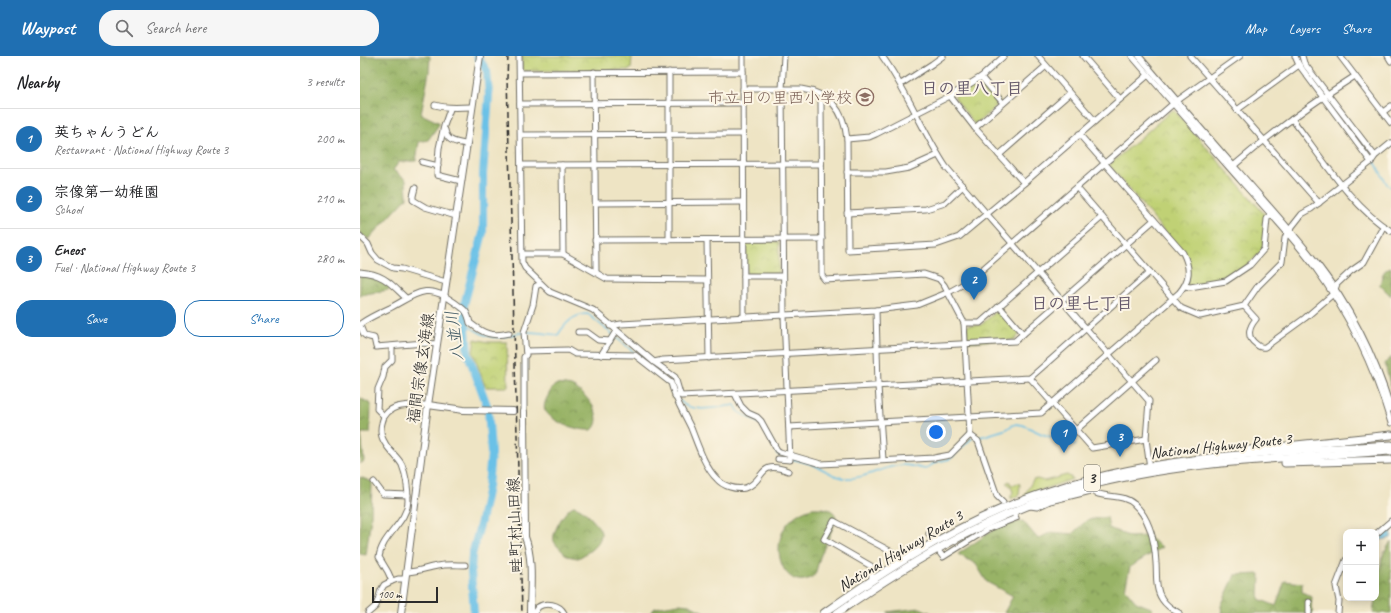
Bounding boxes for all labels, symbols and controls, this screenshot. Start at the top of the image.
search box [99,10,379,46]
text: Waypost [20,16,75,40]
icon: search [113,17,135,39]
text: Search here [145,19,206,38]
text: Map [1245,20,1267,37]
text: Layers [1289,20,1320,37]
text: Share [1342,20,1371,37]
text: Nearby [16,72,59,93]
text: 3 results [306,74,344,90]
district label: 日の里八丁目 [921,78,1023,99]
school or university icon: 市立日の里西小学校 [855,87,875,107]
place label: 市立日の里西小学校 [708,88,852,108]
text: 英ちゃんうどん [54,123,160,142]
text: 1 [26,131,32,147]
text: 200 m [316,131,344,147]
text: Restaurant · National Highway Route 3 [54,142,228,158]
text: 宗像第一幼稚園 [54,183,159,202]
text: 2 [26,191,32,207]
text: 210 m [316,191,344,207]
text: School [54,202,82,218]
text: Eneos [54,241,85,260]
text: 3 [26,251,32,267]
text: 280 m [316,251,344,267]
text: Fuel · National Highway Route 3 [54,260,195,276]
pin: 2 [961,267,987,300]
district label: 日の里七丁目 [1031,293,1133,314]
button: Save [16,300,176,337]
button: Share [184,300,344,337]
water label: 八並川 [441,309,468,363]
street label: 福間宗像玄海線 [403,311,439,425]
pin: 1 [1051,420,1077,453]
your location [926,422,946,442]
pin: 3 [1107,424,1133,457]
street label: National Highway Route 3 [1149,428,1295,463]
road number: 3 [1084,465,1100,491]
street label: 畦町村山田線 [503,477,527,573]
street label: National Highway Route 3 [835,505,968,596]
map controls [1343,529,1379,601]
button: + [1343,529,1379,565]
button: − [1343,565,1379,601]
scale bar [372,585,438,604]
text: 100 m [378,587,402,601]

